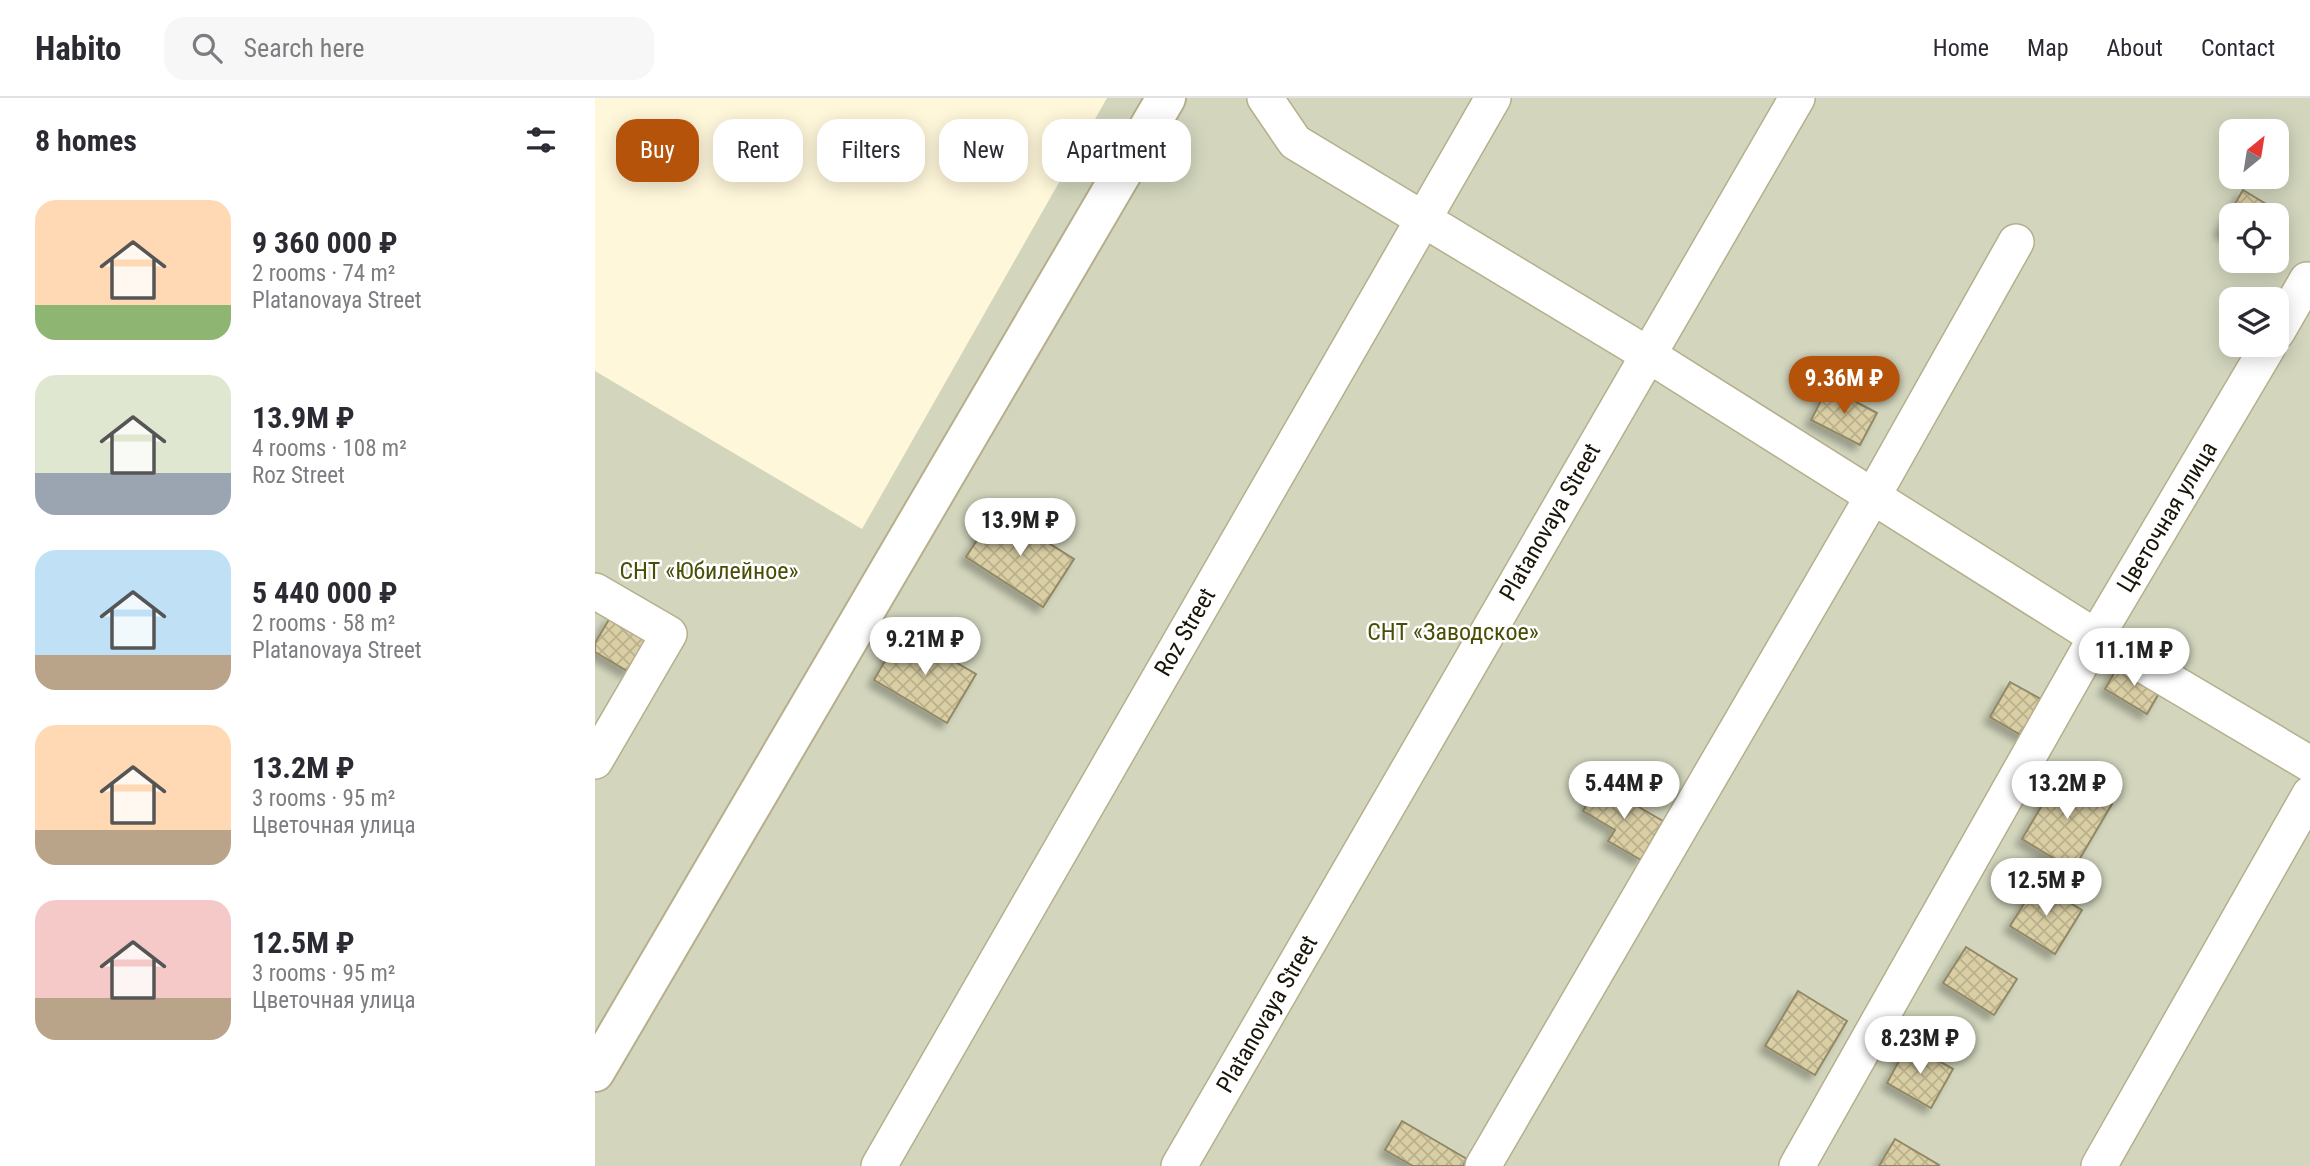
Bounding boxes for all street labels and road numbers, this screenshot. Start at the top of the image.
street label: Цветочная улица [2111,437,2223,597]
street label: Platanovaya Street [1494,438,1606,606]
street label: Roz Street [1149,583,1221,681]
street label: Platanovaya Street [1211,930,1323,1098]

